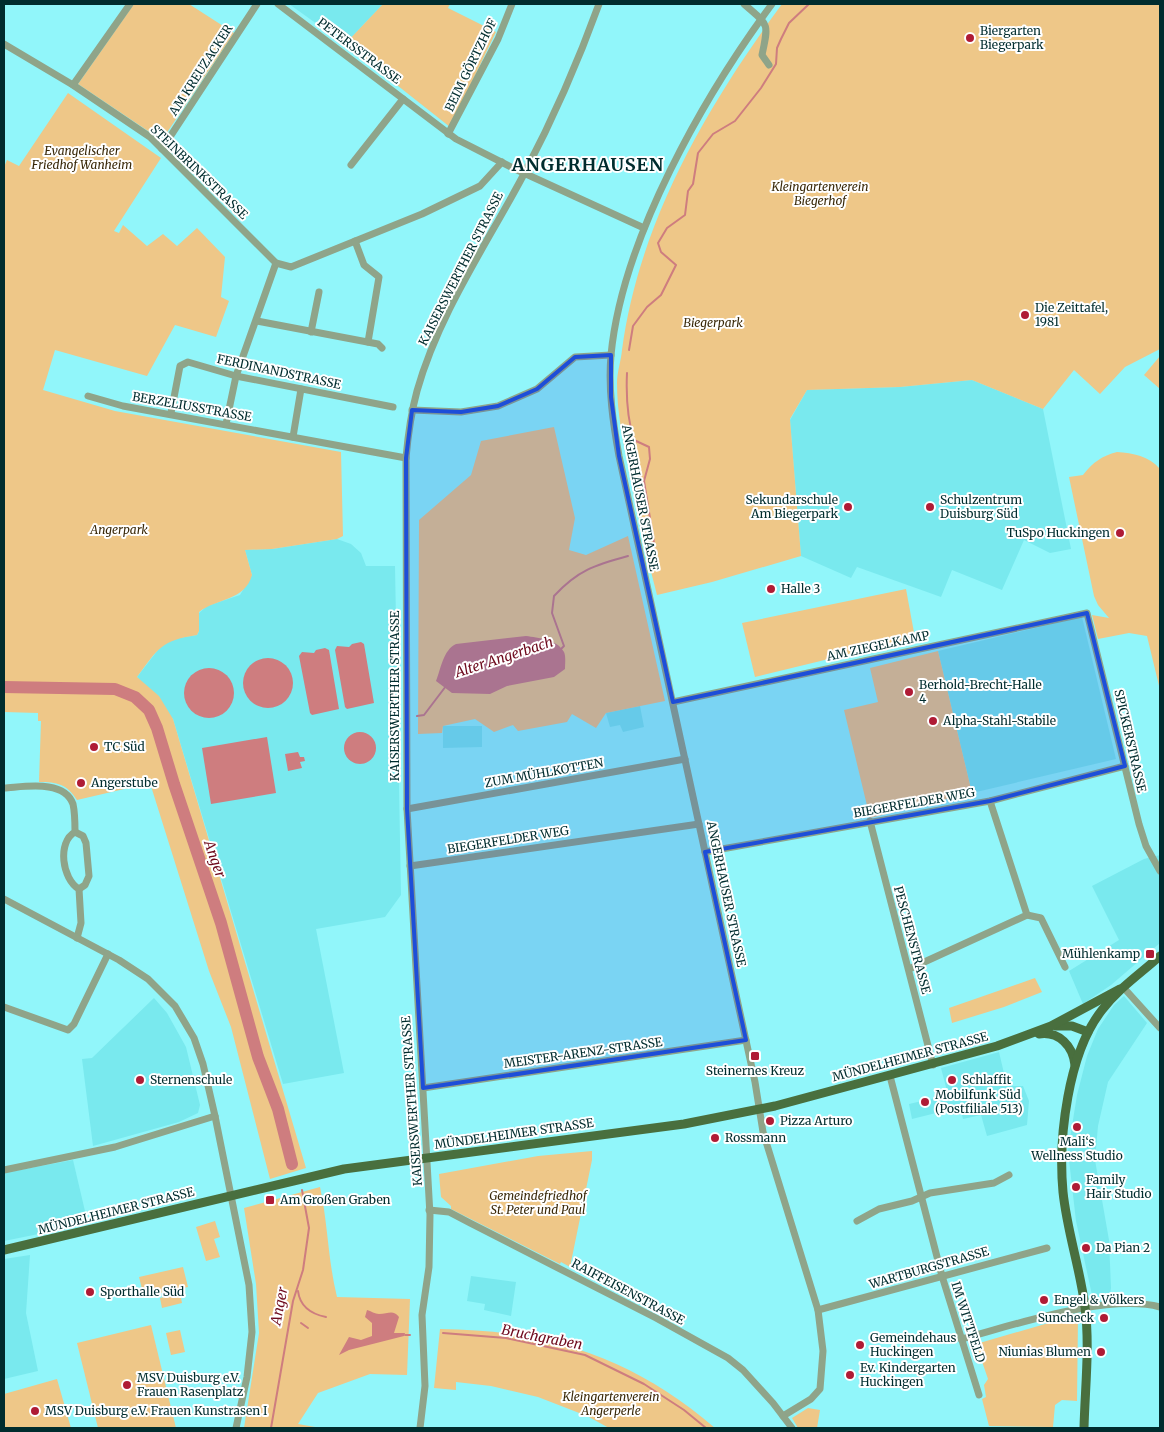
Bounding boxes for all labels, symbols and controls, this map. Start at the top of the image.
street label: PETERSSTRASSE [315,14,404,87]
street label: BEIM GÖRTZHOF [442,15,500,114]
street label: AM KREUZACKER [165,21,236,119]
place label: Biergarten Biegerpark [980,23,1044,52]
marker: Biergarten Biegerpark [964,32,976,44]
street label: STEINBRINKSTRASSE [148,121,251,222]
park label: Evangelischer Friedhof Wanheim [31,143,132,172]
district label: ANGERHAUSEN [511,153,664,176]
park label: Kleingartenverein Biegerhof [770,179,869,208]
street label: KAISERSWERTHER STRASSE [415,189,506,348]
place label: Die Zeittafel, 1981 [1035,300,1108,329]
marker: Die Zeittafel, 1981 [1019,309,1031,321]
park label: Biegerpark [683,315,743,330]
street label: FERDINANDSTRASSE [216,351,343,392]
street label: BERZELIUSSTRASSE [131,389,253,424]
street label: ANGERHAUSER STRASSE [619,423,662,573]
place label: Sekundarschule Am Biegerpark [745,492,838,521]
place label: Schulzentrum Duisburg Süd [940,492,1022,521]
marker: Sekundarschule Am Biegerpark [842,501,854,513]
marker: Schulzentrum Duisburg Süd [924,501,936,513]
park label: Angerpark [89,522,148,537]
place label: TuSpo Huckingen [1006,525,1110,540]
marker: TuSpo Huckingen [1114,527,1126,539]
place label: Halle 3 [781,581,821,596]
marker: Halle 3 [765,583,777,595]
street label: KAISERSWERTHER STRASSE [387,610,402,781]
street label: AM ZIEGELKAMP [824,627,931,664]
water label: Alter Angerbach [452,633,555,682]
place label: Berhold-Brecht-Halle 4 [919,677,1042,706]
marker: Berhold-Brecht-Halle 4 [903,686,915,698]
street label: SPICKERSTRASSE [1111,688,1150,794]
place label: Alpha-Stahl-Stabile [942,713,1056,728]
marker: Alpha-Stahl-Stabile [927,715,939,727]
place label: TC Süd [104,739,145,754]
marker: TC Süd [88,741,100,753]
street label: ZUM MÜHLKOTTEN [483,755,605,790]
place label: Angerstube [90,775,158,790]
marker: Angerstube [75,777,87,789]
street label: BIEGERFELDER WEG [852,784,976,821]
street label: ANGERHAUSER STRASSE [703,819,749,969]
street label: BIEGERFELDER WEG [446,822,570,857]
water label: Anger [200,837,230,880]
street label: PESCHENSTRASSE [891,884,934,996]
place label: Mühlenkamp [1062,946,1140,961]
marker: Mühlenkamp [1144,948,1156,960]
street label: KAISERSWERTHER STRASSE [398,1015,425,1187]
street label: MÜNDELHEIMER STRASSE [830,1028,990,1085]
street label: MEISTER-ARENZ-STRASSE [503,1034,664,1071]
marker: Steinernes Kreuz [749,1050,761,1062]
place label: Steinernes Kreuz [706,1063,805,1078]
place label: Sternenschule [150,1072,232,1087]
place label: Schlaffit [962,1072,1011,1087]
marker: Sternenschule [134,1074,146,1086]
marker: Schlaffit [946,1074,958,1086]
place label: Mobilfunk Süd (Postfiliale 513) [935,1087,1023,1116]
marker: Mobilfunk Süd (Postfiliale 513) [919,1096,931,1108]
place label: Pizza Arturo [780,1113,852,1128]
street label: MÜNDELHEIMER STRASSE [433,1115,595,1152]
marker: Pizza Arturo [764,1115,776,1127]
marker: Mali‘s Wellness Studio [1071,1121,1083,1133]
place label: Rossmann [725,1130,786,1145]
marker: Rossmann [709,1132,721,1144]
place label: Mali‘s Wellness Studio [1030,1134,1123,1163]
place label: Family Hair Studio [1086,1172,1151,1201]
marker: Family Hair Studio [1070,1181,1082,1193]
street label: MÜNDELHEIMER STRASSE [36,1184,196,1237]
park label: Gemeindefriedhof St. Peter und Paul [489,1188,589,1217]
place label: Am Großen Graben [279,1192,391,1207]
marker: Am Großen Graben [264,1194,276,1206]
place label: Da Pian 2 [1096,1240,1150,1255]
marker: Da Pian 2 [1080,1242,1092,1254]
street label: WARTBURGSTRASSE [866,1243,991,1292]
street label: RAIFFEISENSTRASSE [569,1255,688,1328]
street label: IM WITTFELD [948,1279,989,1364]
place label: Sporthalle Süd [100,1284,184,1299]
water label: Anger [266,1285,292,1327]
marker: Sporthalle Süd [84,1286,96,1298]
place label: Engel & Völkers [1054,1292,1145,1307]
marker: Engel & Völkers [1038,1294,1050,1306]
place label: Suncheck [1038,1310,1094,1325]
marker: Suncheck [1098,1312,1110,1324]
water label: Bruchgraben [500,1320,584,1354]
place label: Gemeindehaus Huckingen [870,1330,956,1359]
marker: Gemeindehaus Huckingen [854,1339,866,1351]
place label: Niunias Blumen [998,1344,1091,1359]
marker: Niunias Blumen [1095,1346,1107,1358]
place label: Ev. Kindergarten Huckingen [860,1360,956,1389]
marker: Ev. Kindergarten Huckingen [844,1369,856,1381]
place label: MSV Duisburg e.V. Frauen Rasenplatz [137,1370,244,1399]
marker: MSV Duisburg e.V. Frauen Rasenplatz [121,1379,133,1391]
park label: Kleingartenverein Angerperle [561,1389,660,1418]
place label: MSV Duisburg e.V. Frauen Kunstrasen I [45,1403,268,1418]
marker: MSV Duisburg e.V. Frauen Kunstrasen I [29,1405,41,1417]

